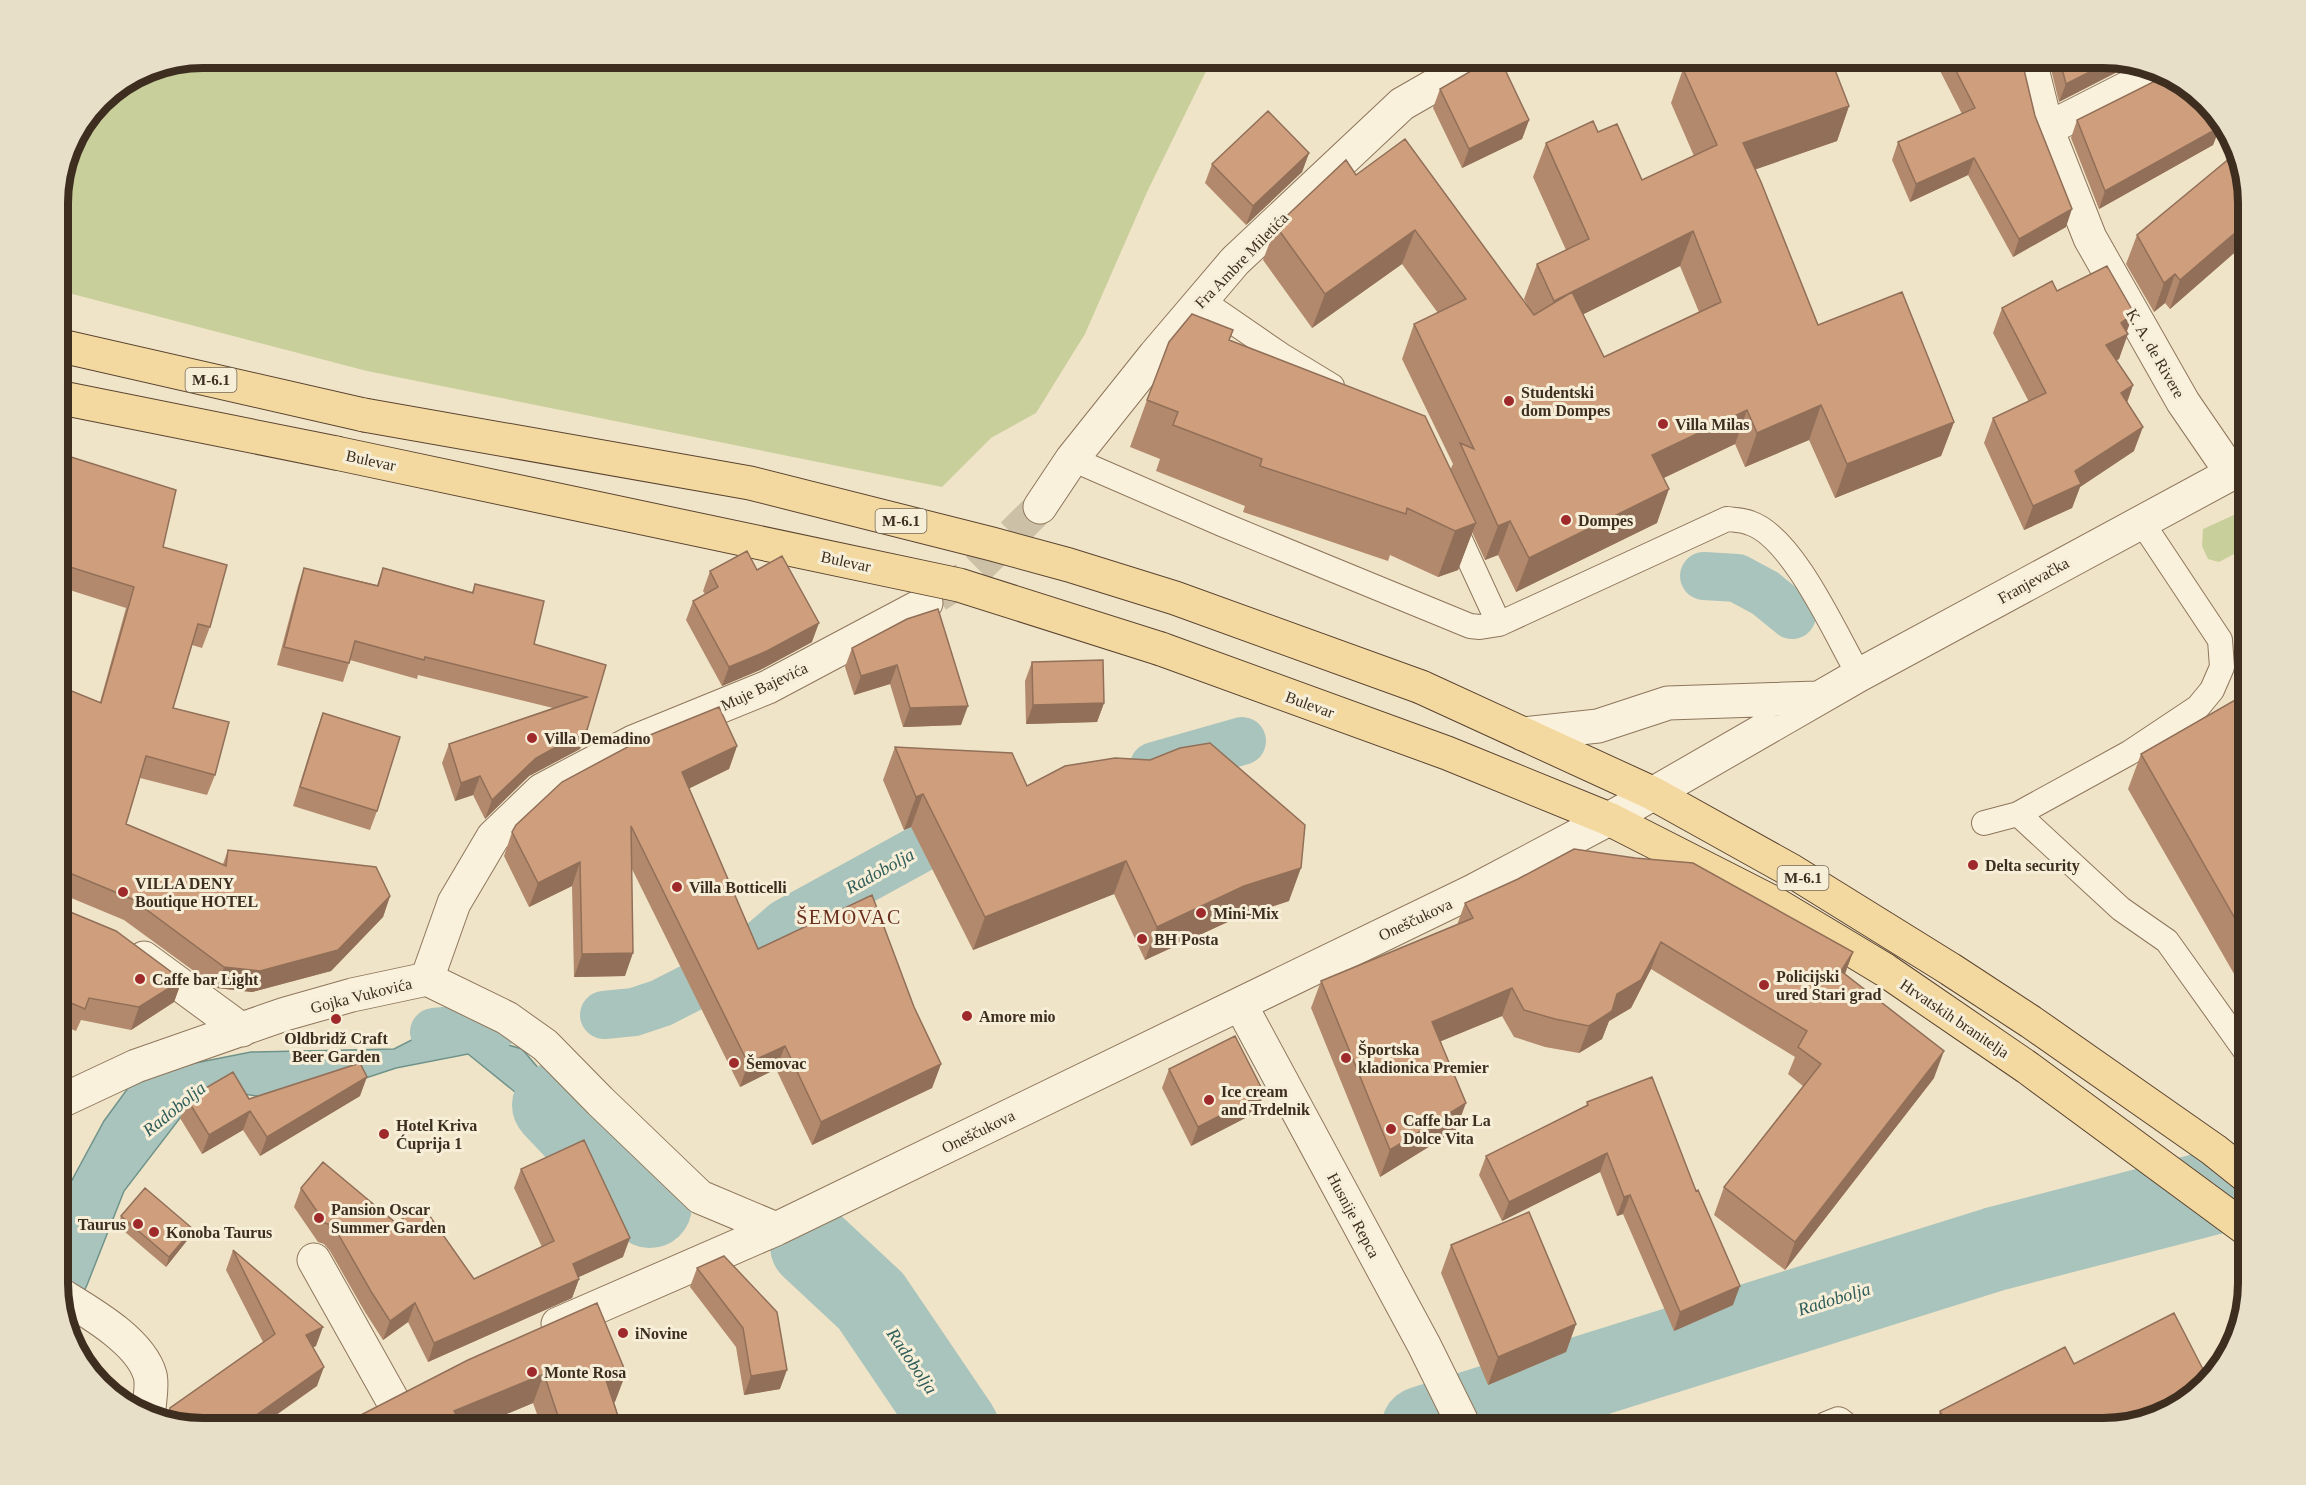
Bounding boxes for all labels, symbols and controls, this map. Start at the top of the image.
street label: Fra Ambre Miletića [1191,209,1291,312]
street label: K. A. de Rivere [2123,306,2188,401]
road number: M-6.1 [186,368,236,392]
place label: Studentski dom Dompes [1521,384,1610,420]
marker: Studentski dom Dompes [1502,394,1516,408]
place label: Villa Milas [1675,416,1750,433]
marker: Villa Milas [1656,417,1670,431]
street label: Bulevar [344,447,398,474]
road number: M-6.1 [876,509,926,533]
place label: Dompes [1578,512,1633,530]
marker: Dompes [1559,513,1573,527]
street label: Bulevar [819,548,873,575]
street label: Franjevačka [1995,554,2072,608]
street label: Muje Bajevića [718,659,811,715]
street label: Bulevar [1283,688,1337,721]
place label: Villa Demadino [544,730,651,747]
marker: Villa Demadino [525,731,539,745]
water label: Radobolja [841,844,918,898]
place label: Delta security [1985,857,2080,875]
marker: Delta security [1966,858,1980,872]
road number: M-6.1 [1778,866,1828,890]
place label: VILLA DENY Boutique HOTEL [135,875,258,911]
place label: Villa Botticelli [689,879,787,896]
marker: Villa Botticelli [670,880,684,894]
marker: VILLA DENY Boutique HOTEL [116,885,130,899]
street label: Oneščukova [1376,895,1455,944]
district label: ŠEMOVAC [796,905,902,928]
place label: Mini-Mix [1213,905,1279,922]
marker: Mini-Mix [1194,906,1208,920]
place label: BH Posta [1154,931,1218,948]
marker: BH Posta [1135,932,1149,946]
place label: Policijski ured Stari grad [1776,968,1882,1004]
place label: Caffe bar Light [152,971,259,989]
marker: Caffe bar Light [133,972,147,986]
street label: Gojka Vukovića [309,975,414,1017]
street label: Hrvatskih branitelja [1897,976,2012,1062]
marker: Policijski ured Stari grad [1757,978,1771,992]
place label: Amore mio [979,1008,1056,1025]
marker: Amore mio [960,1009,974,1023]
marker: Oldbridž Craft Beer Garden [329,1012,343,1026]
place label: Oldbridž Craft Beer Garden [284,1030,388,1065]
place label: Športska kladionica Premier [1358,1040,1489,1076]
marker: Športska kladionica Premier [1339,1051,1353,1065]
place label: Šemovac [746,1054,806,1072]
marker: Šemovac [727,1056,741,1070]
water label: Radobolja [138,1078,209,1141]
place label: Ice cream and Trdelnik [1221,1083,1310,1118]
marker: Ice cream and Trdelnik [1202,1093,1216,1107]
street label: Oneščukova [939,1106,1017,1156]
place label: Caffe bar La Dolce Vita [1403,1112,1491,1147]
place label: Hotel Kriva Ćuprija 1 [396,1117,477,1153]
marker: Caffe bar La Dolce Vita [1384,1122,1398,1136]
marker: Hotel Kriva Ćuprija 1 [377,1127,391,1141]
street label: Husnije Repca [1323,1170,1383,1261]
place label: Pansion Oscar Summer Garden [331,1201,446,1236]
marker: Pansion Oscar Summer Garden [312,1211,326,1225]
place label: Taurus [78,1216,126,1233]
marker: Taurus [131,1217,145,1231]
place label: Konoba Taurus [166,1224,272,1241]
marker: Konoba Taurus [147,1225,161,1239]
water label: Radobolja [1794,1278,1873,1320]
water label: Radobolja [882,1323,941,1398]
place label: iNovine [635,1325,687,1342]
marker: iNovine [616,1326,630,1340]
place label: Monte Rosa [544,1364,626,1381]
marker: Monte Rosa [525,1365,539,1379]

